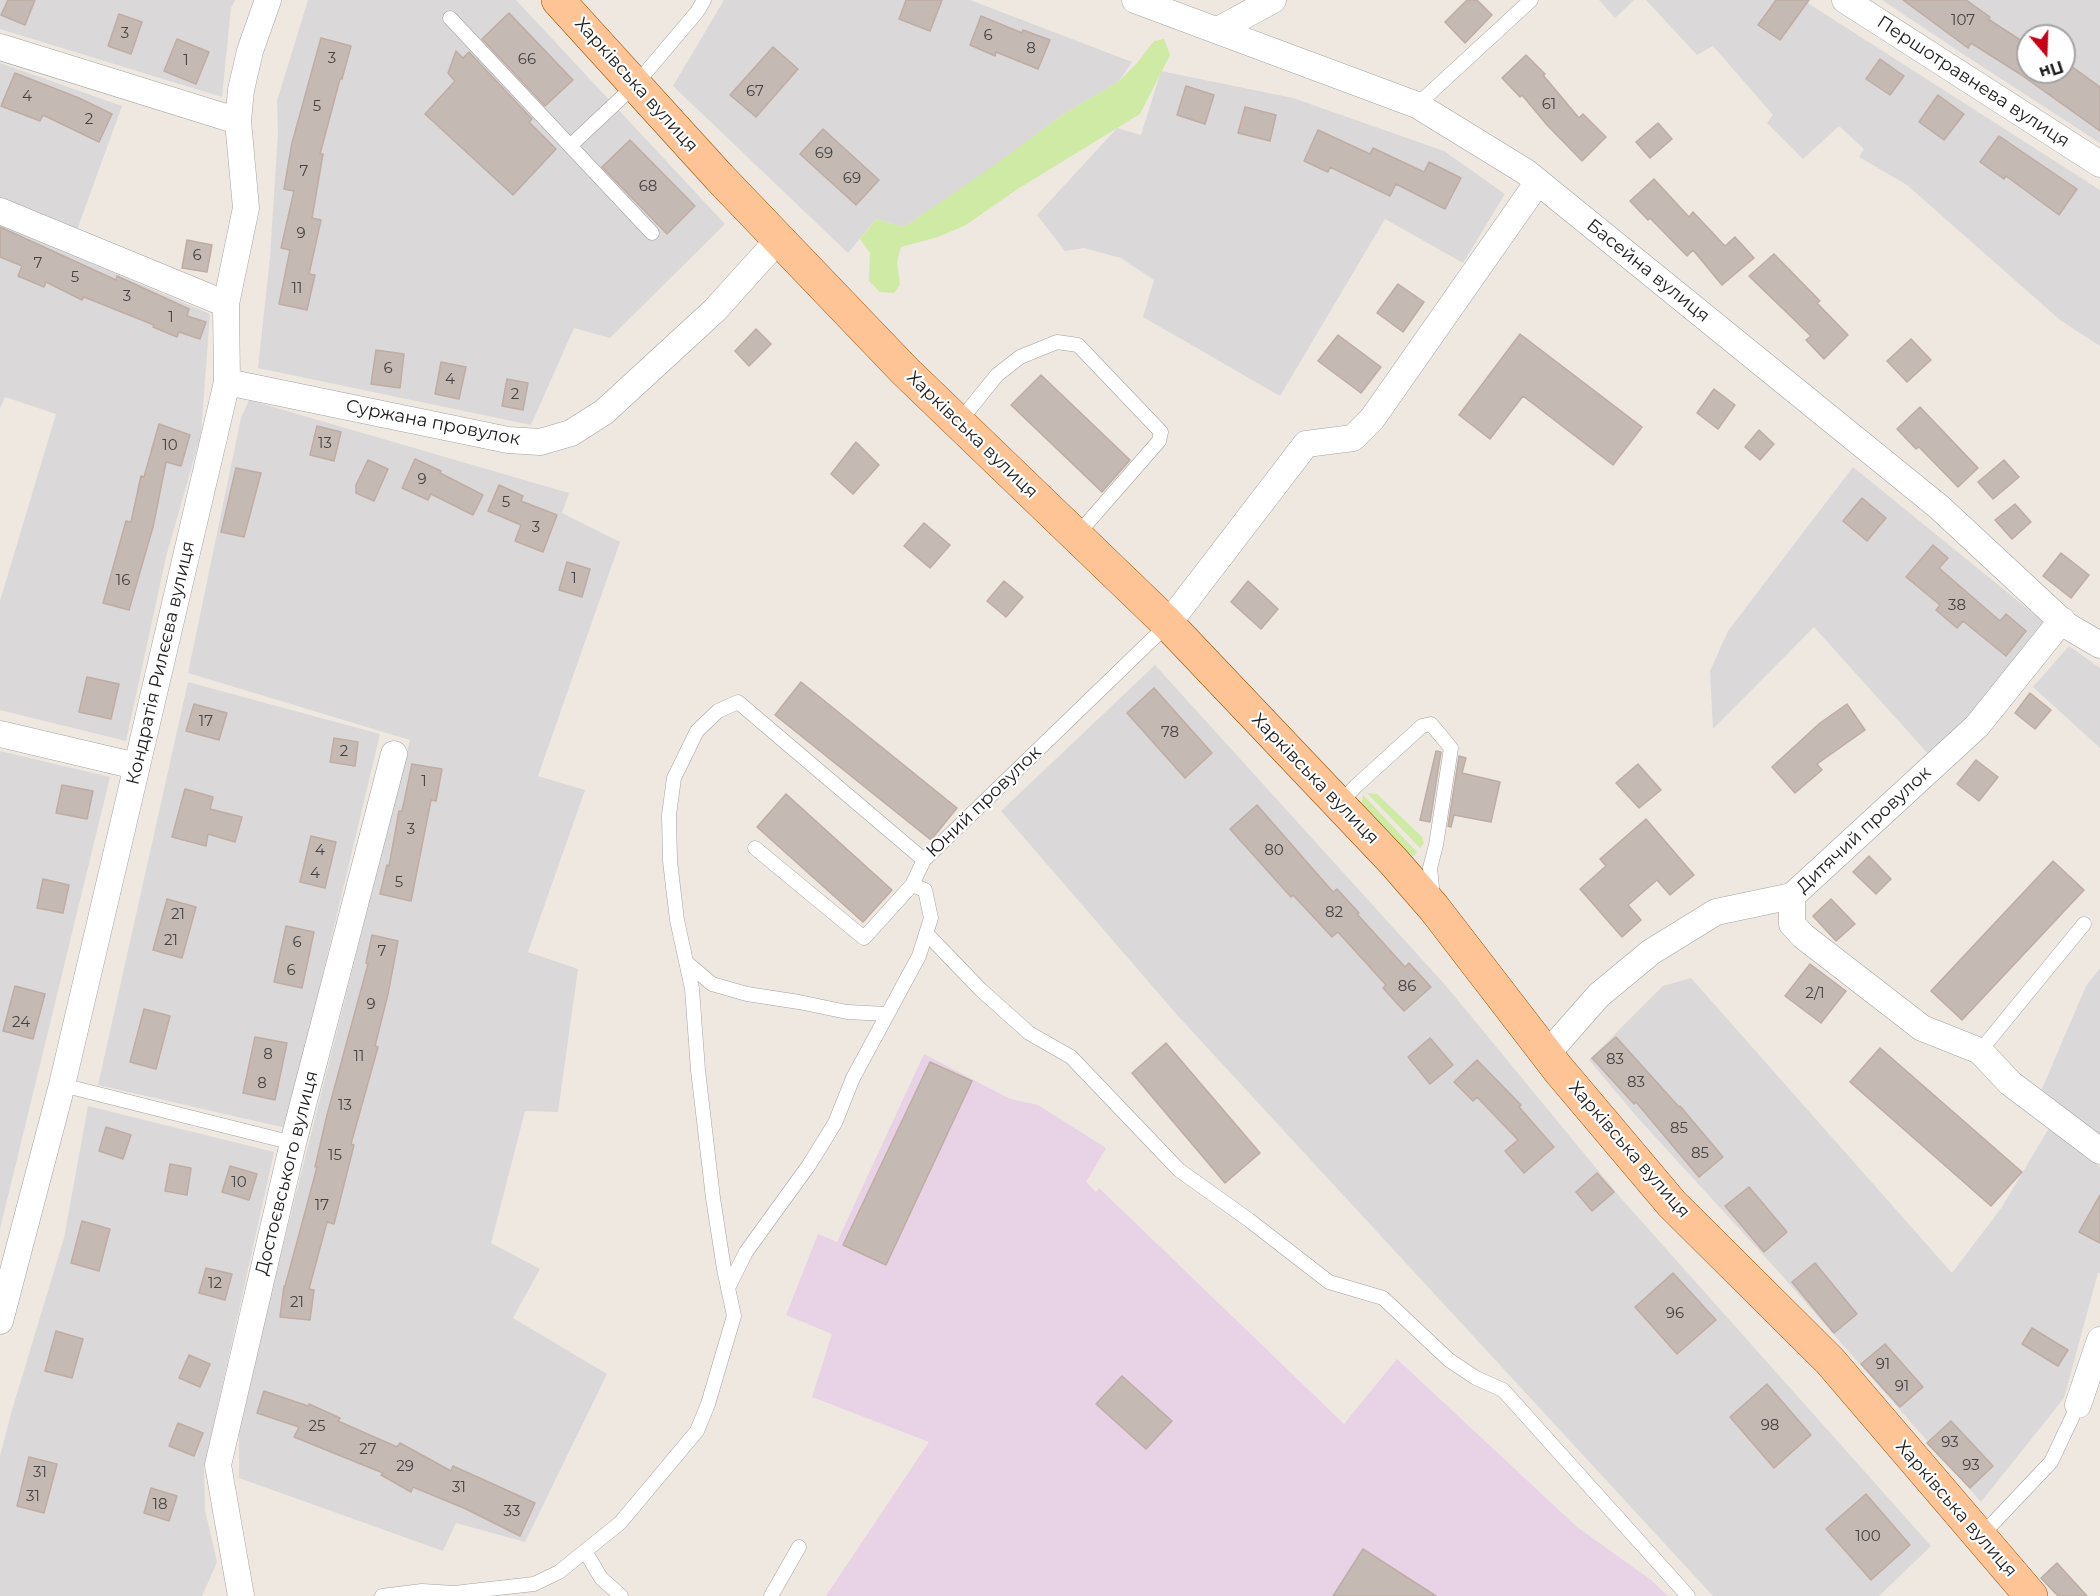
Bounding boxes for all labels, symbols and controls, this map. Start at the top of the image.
street label: Першотравнева вулиця [1873,12,2073,152]
house number: 107 [1951,12,1975,30]
street label: Харківська вулиця [570,13,702,157]
north arrow [2016,24,2076,84]
house number: 3 [121,25,129,43]
house number: 6 [983,27,993,45]
house number: 8 [1026,40,1036,58]
house number: 3 [328,50,336,68]
house number: 66 [518,51,536,69]
house number: 1 [183,52,189,70]
text: Пн [2037,57,2066,83]
house number: 67 [746,83,764,101]
house number: 4 [22,88,32,106]
house number: 61 [1542,96,1556,114]
house number: 5 [313,98,321,116]
house number: 2 [85,111,93,129]
house number: 69 [815,145,833,163]
house number: 7 [300,163,308,181]
house number: 69 [843,170,861,188]
house number: 68 [639,178,657,196]
street label: Басейна вулиця [1582,215,1714,327]
house number: 9 [296,225,306,243]
house number: 6 [192,247,202,265]
house number: 7 [34,255,42,273]
house number: 5 [71,269,79,287]
house number: 11 [292,280,302,298]
house number: 3 [123,288,131,306]
house number: 1 [168,309,174,327]
house number: 6 [383,360,393,378]
street label: Харківська вулиця [902,367,1042,503]
house number: 4 [445,371,455,389]
house number: 2 [511,386,519,404]
street label: Суржана провулок [344,395,522,451]
house number: 13 [318,435,332,453]
house number: 10 [162,437,178,455]
house number: 9 [417,471,427,489]
house number: 5 [502,494,510,512]
house number: 3 [532,519,540,537]
street label: Кондратія Рилєєва вулиця [122,539,200,787]
house number: 1 [571,570,577,588]
house number: 16 [116,572,130,590]
house number: 38 [1948,597,1966,615]
street label: Харківська вулиця [1247,709,1383,849]
house number: 17 [199,713,213,731]
house number: 78 [1161,724,1179,742]
street label: Юний провулок [922,742,1046,862]
house number: 2 [340,743,348,761]
street label: Дитячий провулок [1792,762,1936,898]
house number: 1 [421,773,427,791]
house number: 3 [407,821,415,839]
house number: 4 [315,842,325,860]
house number: 80 [1264,842,1284,860]
house number: 4 [310,865,320,883]
house number: 5 [395,874,403,892]
house number: 82 [1325,904,1343,922]
house number: 21 [171,906,185,924]
house number: 21 [164,932,178,950]
house number: 6 [292,934,302,952]
house number: 7 [378,943,386,961]
house number: 6 [286,962,296,980]
house number: 86 [1398,978,1416,996]
house number: 2/1 [1805,985,1825,1003]
house number: 9 [366,996,376,1014]
house number: 24 [12,1014,30,1032]
house number: 8 [263,1046,273,1064]
house number: 11 [354,1048,364,1066]
house number: 83 [1606,1051,1624,1069]
street label: Достоєвського вулиця [251,1069,323,1277]
house number: 83 [1627,1074,1645,1092]
house number: 8 [257,1075,267,1093]
street label: Харківська вулиця [1564,1077,1694,1223]
house number: 13 [338,1097,352,1115]
house number: 85 [1670,1120,1688,1138]
house number: 85 [1691,1145,1709,1163]
house number: 15 [328,1147,342,1165]
house number: 10 [231,1174,247,1192]
house number: 17 [315,1197,329,1215]
house number: 12 [208,1275,222,1293]
house number: 21 [290,1294,304,1312]
house number: 96 [1666,1305,1684,1323]
house number: 91 [1876,1356,1890,1374]
house number: 91 [1895,1378,1909,1396]
house number: 98 [1761,1417,1779,1435]
house number: 25 [308,1418,326,1436]
house number: 93 [1941,1434,1959,1452]
street label: Харківська вулиця [1891,1436,2021,1582]
house number: 27 [359,1441,377,1459]
house number: 93 [1962,1457,1980,1475]
house number: 29 [396,1458,414,1476]
house number: 31 [33,1464,47,1482]
house number: 31 [452,1479,466,1497]
house number: 31 [26,1488,40,1506]
house number: 18 [153,1496,167,1514]
house number: 33 [504,1503,520,1521]
house number: 100 [1855,1528,1881,1546]

